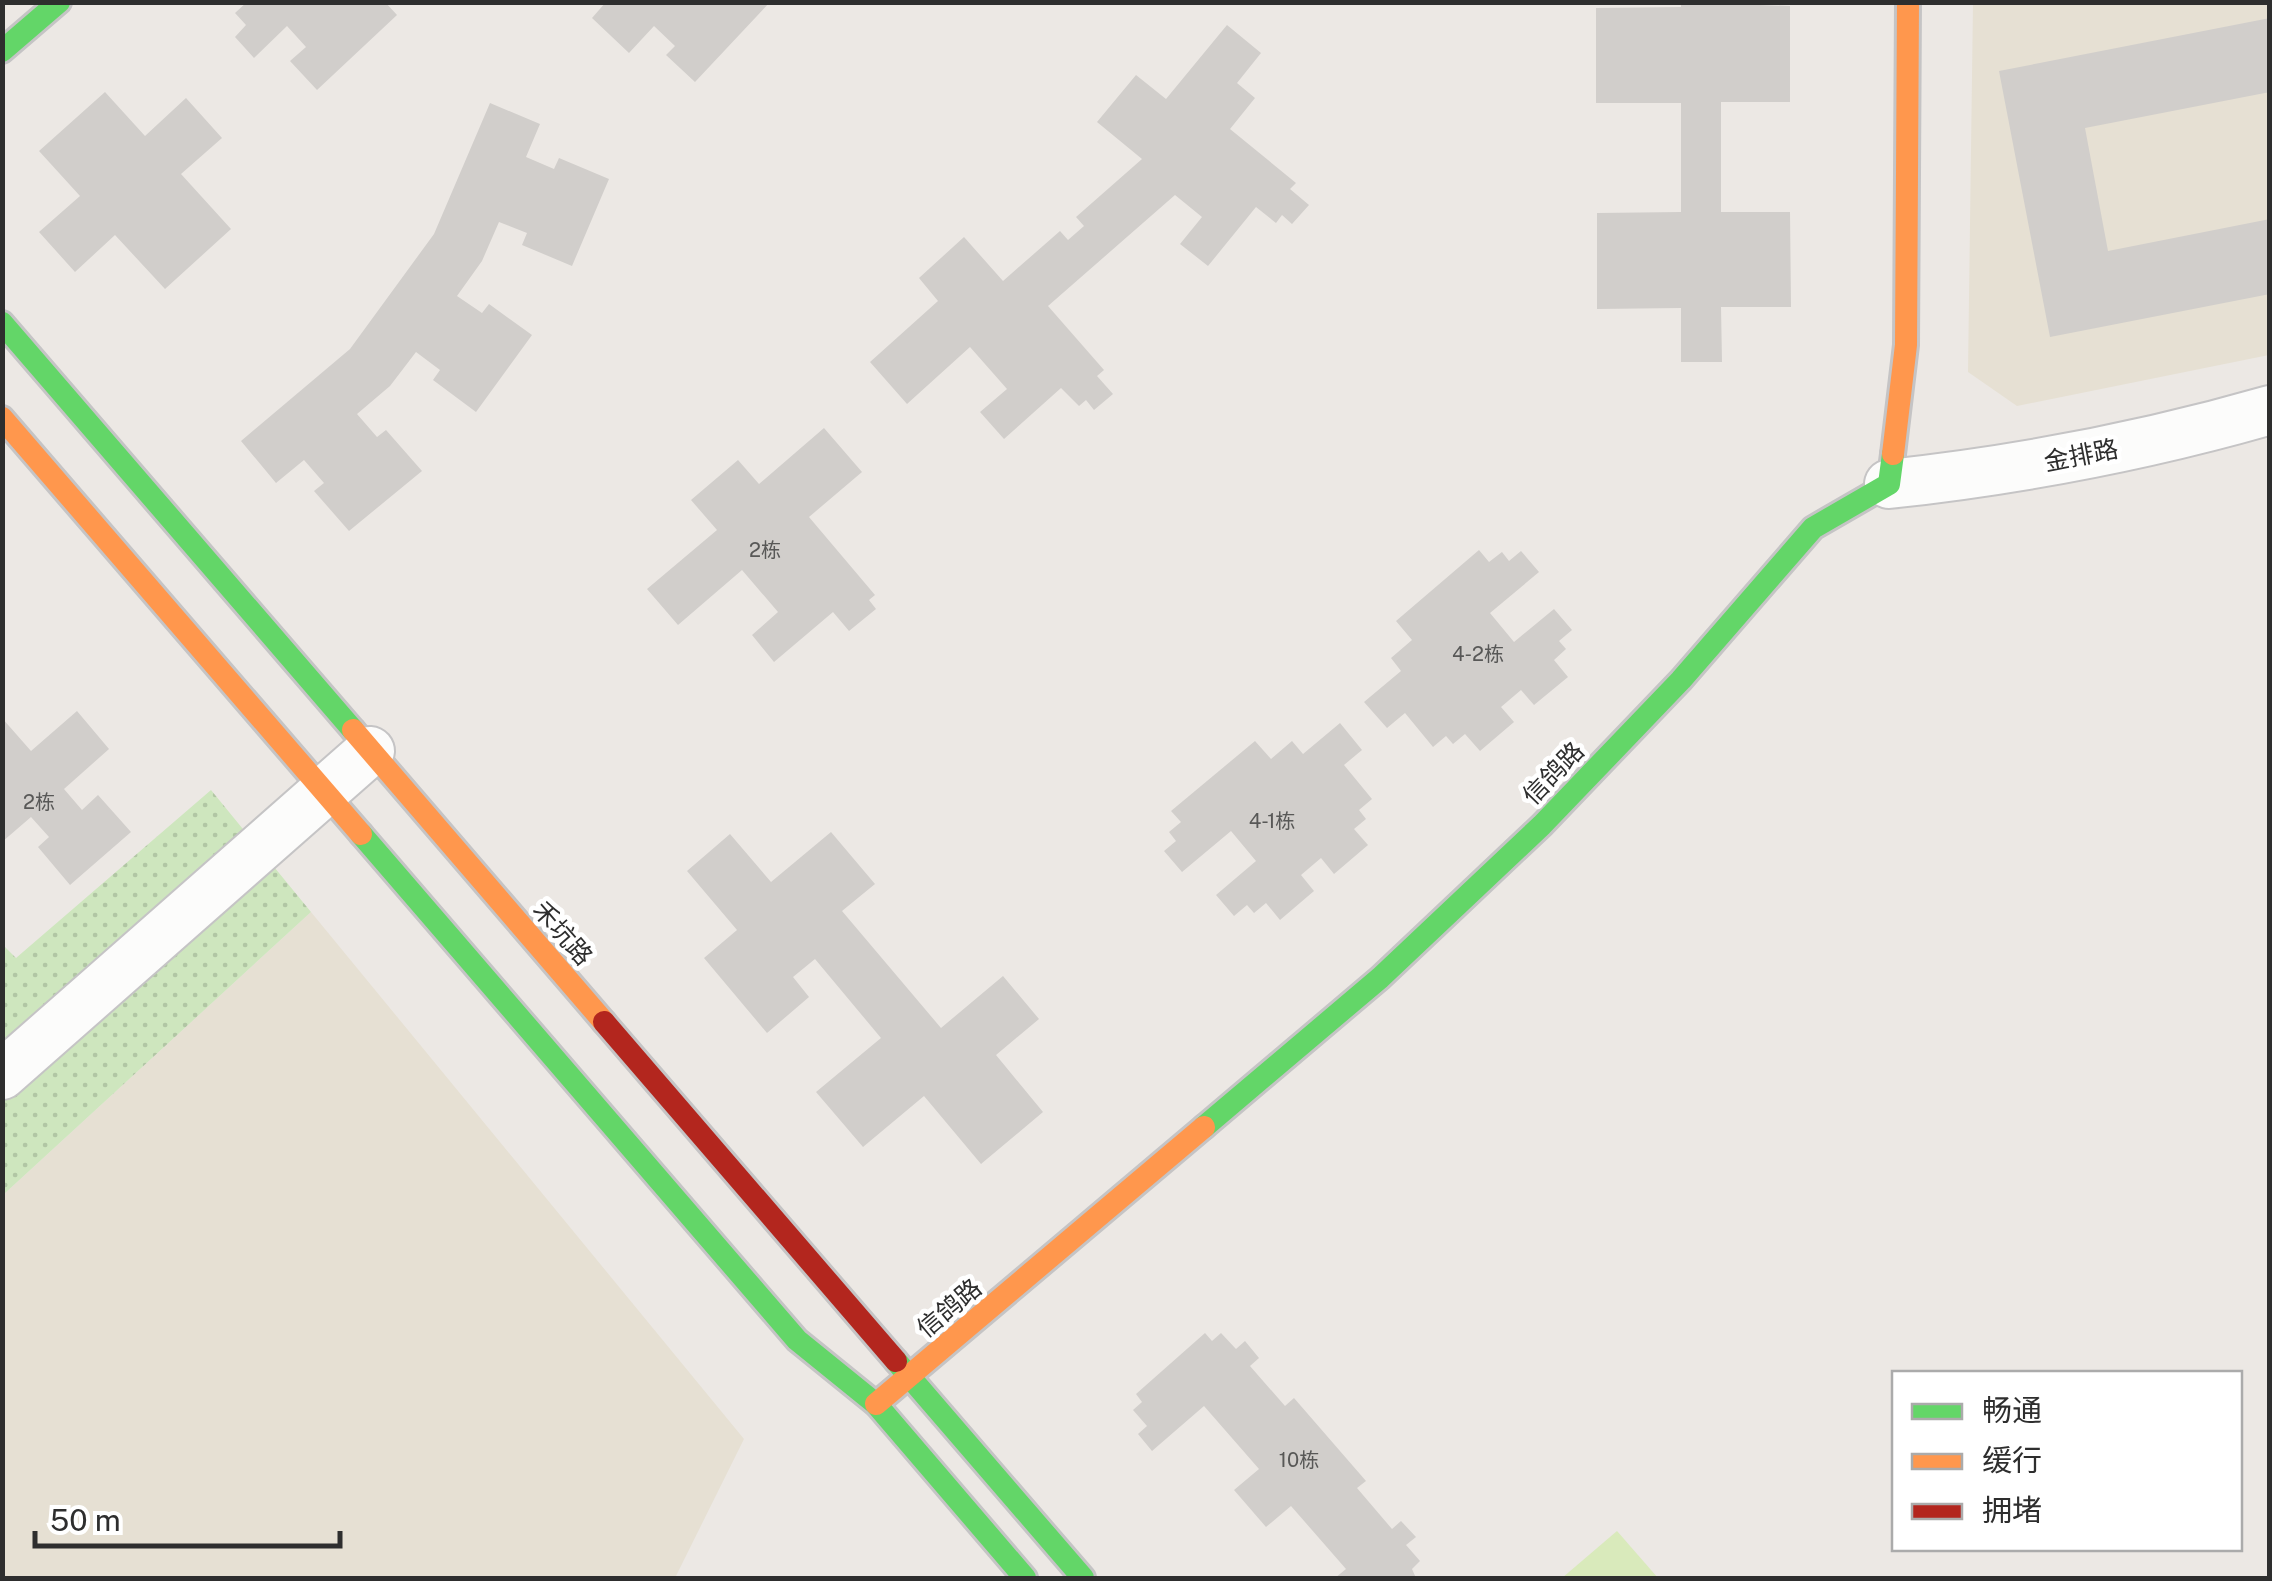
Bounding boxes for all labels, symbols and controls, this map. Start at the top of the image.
street label: 金排路 [2041,433,2121,477]
house number: 2栋 [749,538,781,562]
house number: 4-2栋 [1452,642,1504,666]
street label: 信鸽路 [1516,736,1590,810]
house number: 2栋 [23,790,55,814]
house number: 4-1栋 [1249,809,1295,833]
street label: 禾坑路 [527,895,599,971]
street label: 信鸽路 [911,1272,987,1344]
legend [1892,1371,2242,1551]
text: 畅通 [1982,1392,2042,1428]
text: 缓行 [1982,1442,2042,1478]
house number: 10栋 [1279,1448,1319,1472]
scale bar [35,1486,340,1548]
text: 拥堵 [1982,1492,2042,1528]
text: 50 m [50,1502,121,1538]

